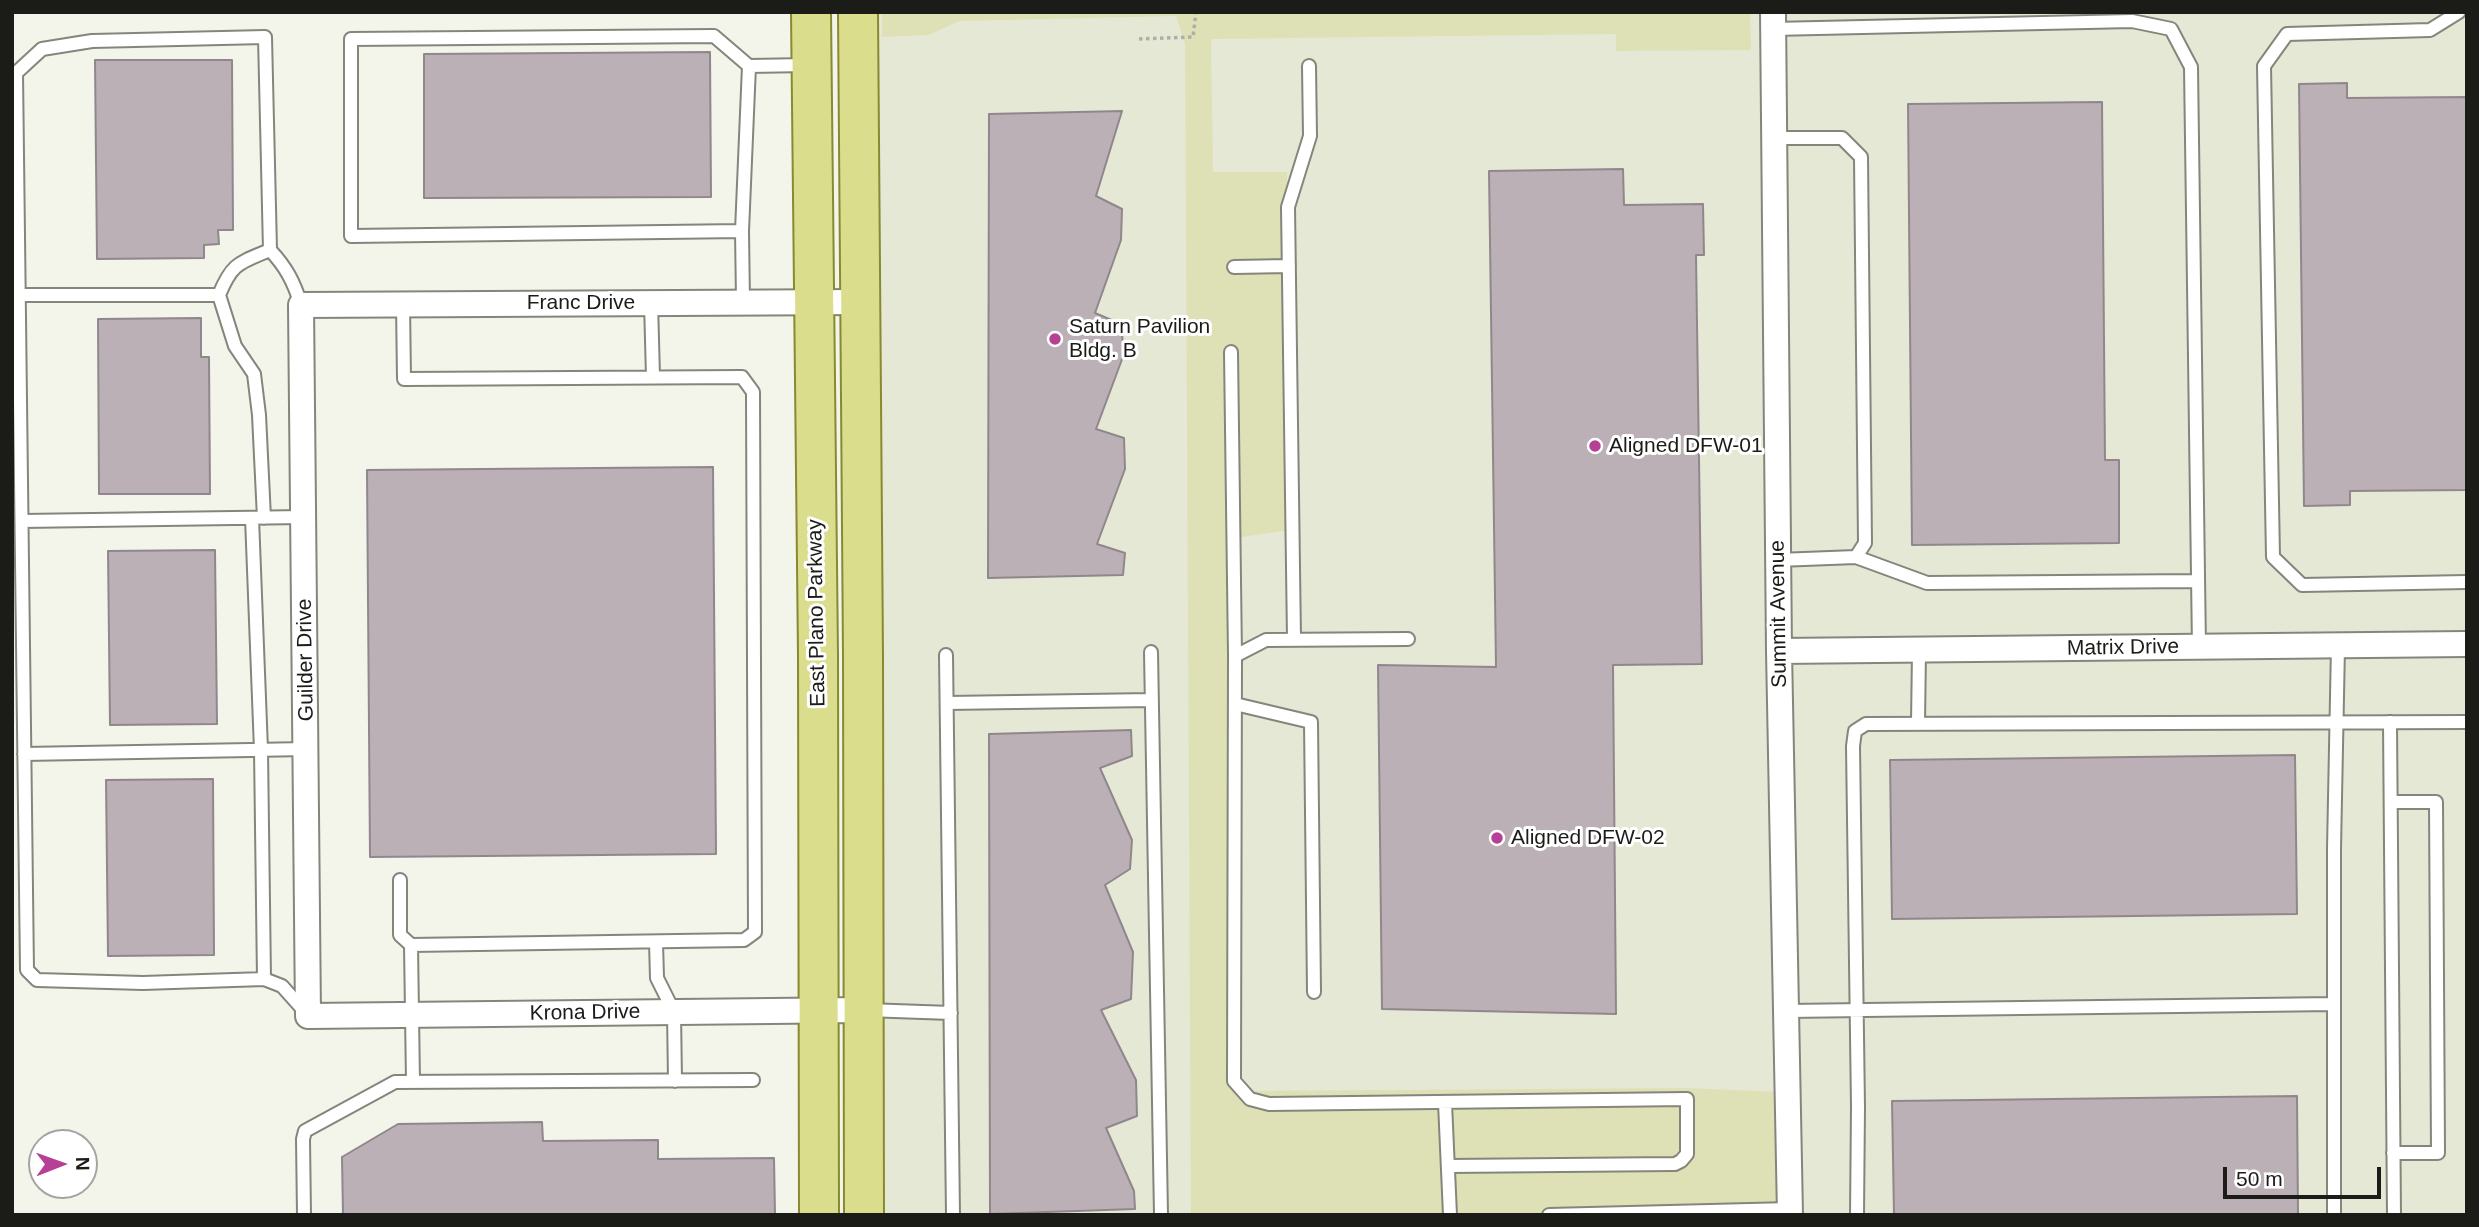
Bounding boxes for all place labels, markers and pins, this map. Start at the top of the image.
place label: Saturn Pavilion Bldg. B [1069,314,1210,364]
marker: Saturn Pavilion Bldg. B [1047,331,1063,347]
place label: Aligned DFW-01 [1609,433,1763,459]
marker: Aligned DFW-01 [1587,438,1603,454]
place label: Aligned DFW-02 [1511,825,1665,851]
marker: Aligned DFW-02 [1489,830,1505,846]

